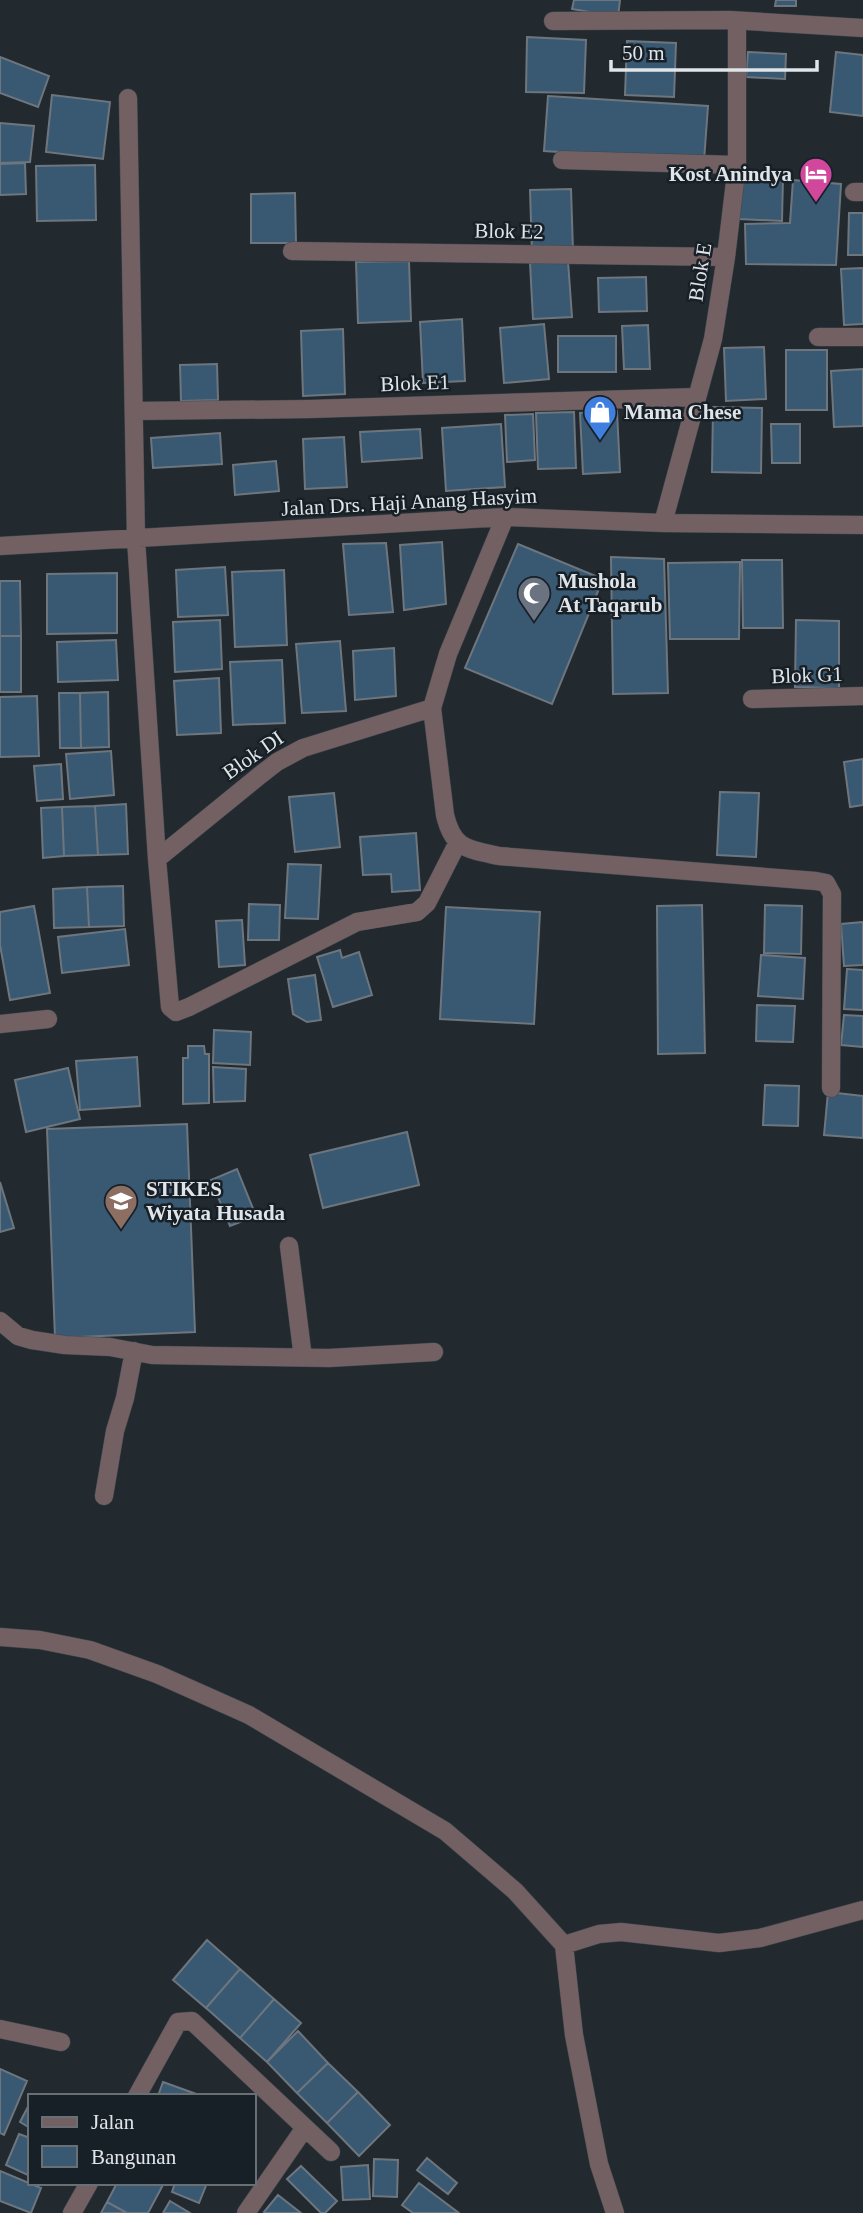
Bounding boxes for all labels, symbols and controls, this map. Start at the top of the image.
scale bar [611,28,818,72]
text: 50 m [622,41,665,65]
hotel icon: Kost Anindya [797,155,835,204]
place label: Kost Anindya [669,162,792,186]
street label: Blok E2 [474,218,544,244]
street label: Blok E [684,241,716,303]
street label: Blok E1 [380,370,450,396]
shop icon: Mama Chese [581,393,619,442]
place label: Mama Chese [624,400,741,424]
street label: Jalan Drs. Haji Anang Hasyim [281,483,537,521]
place label: Mushola At Taqarub [558,569,662,617]
mosque icon: Mushola At Taqarub [515,574,553,623]
street label: Blok G1 [771,662,843,688]
street label: Blok DI [218,726,288,784]
place label: STIKES Wiyata Husada [146,1177,286,1225]
school or university icon: STIKES Wiyata Husada [102,1182,140,1231]
legend [28,2094,256,2185]
text: Jalan [91,2110,135,2134]
text: Bangunan [91,2145,177,2169]

